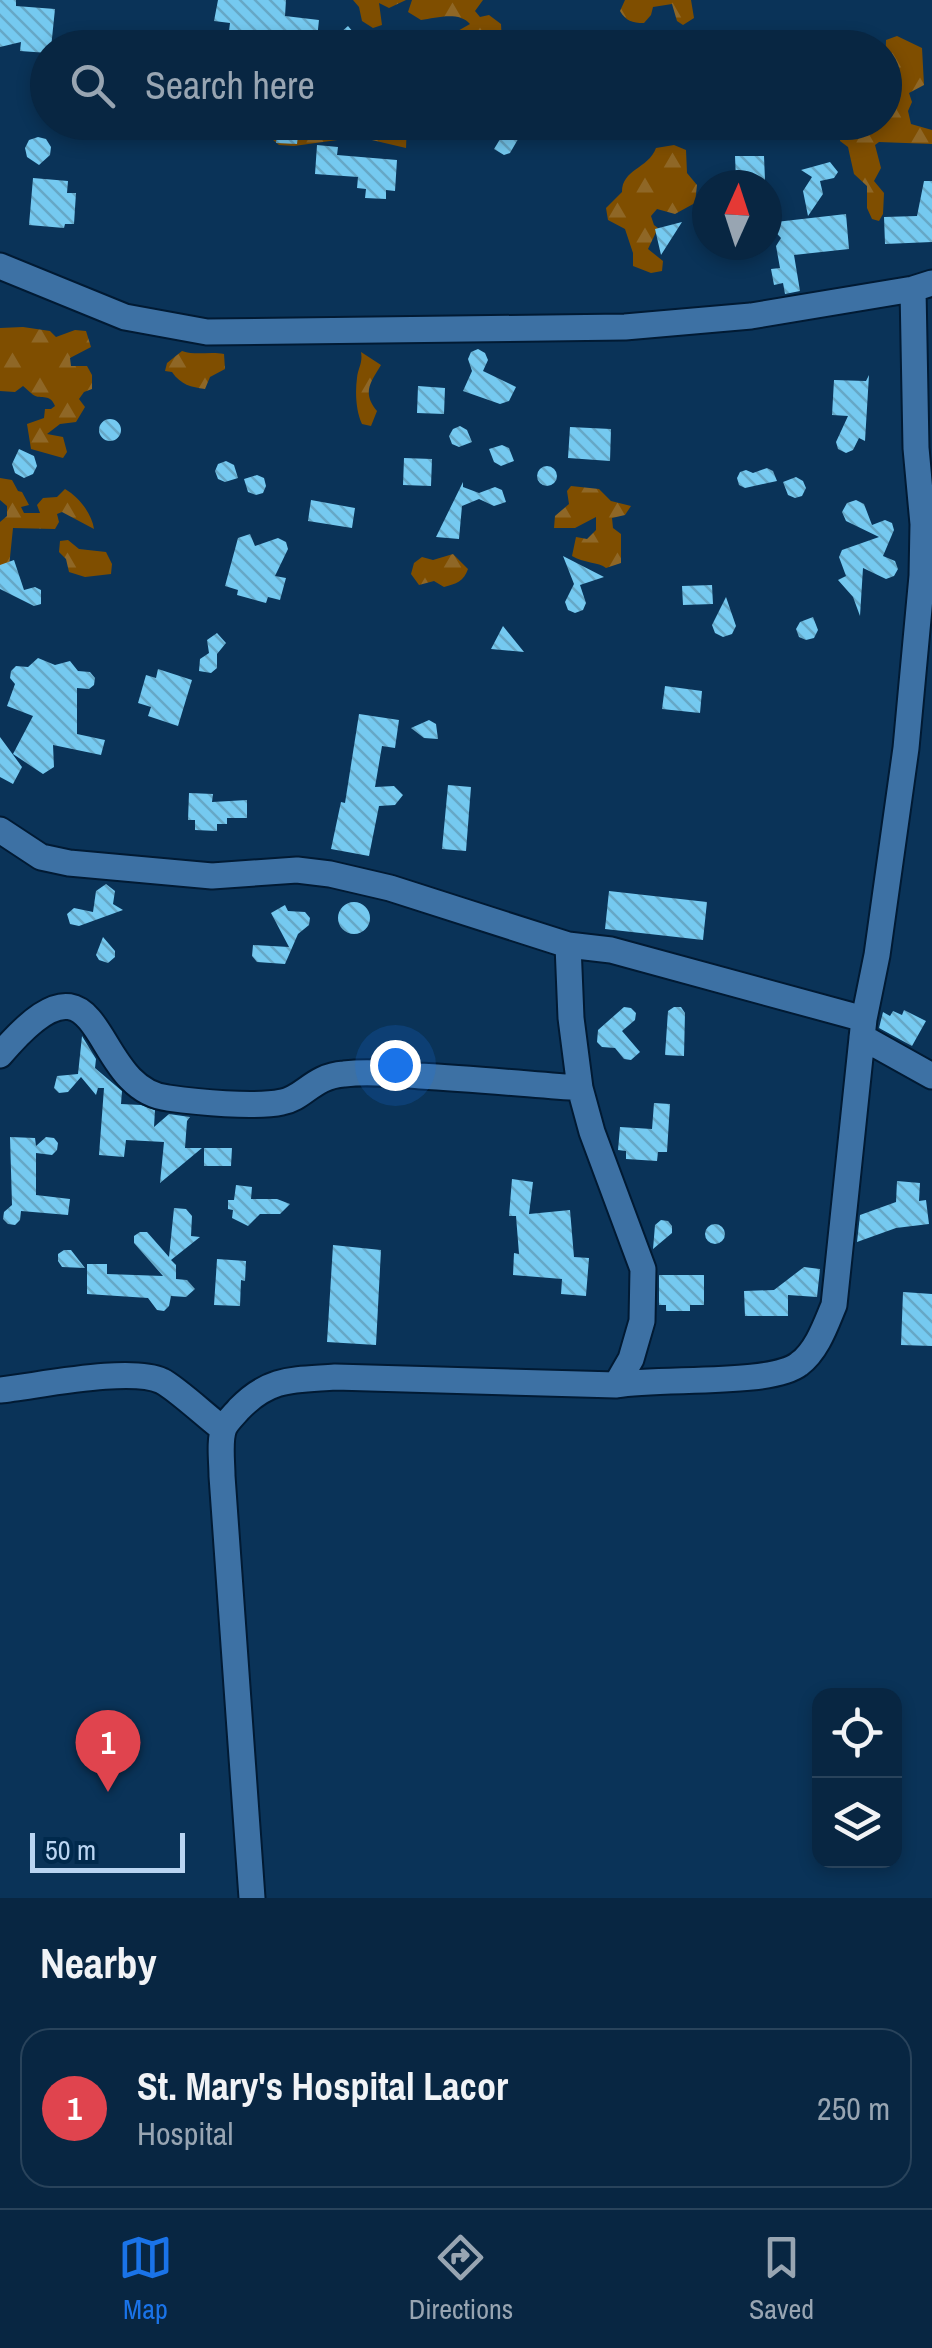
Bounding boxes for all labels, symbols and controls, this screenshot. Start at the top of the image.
search box [30,30,902,140]
icon: search [65,58,120,113]
text: Search here [145,60,315,111]
north arrow [692,170,782,260]
your location [370,1040,421,1091]
map controls [812,1688,902,1868]
button: locate [812,1688,902,1778]
pin: 1 [76,1710,140,1792]
button: layers [812,1778,902,1868]
scale bar [30,1828,185,1872]
text: 50 m [45,1831,96,1869]
text: Nearby [40,1935,157,1991]
text: St. Mary's Hospital Lacor [137,2061,508,2112]
text: 1 [67,2087,82,2130]
text: 250 m [817,2087,890,2130]
text: Hospital [137,2112,233,2155]
tab: Map [118,2230,173,2328]
tab: Directions [409,2230,513,2328]
tab: Saved [749,2230,814,2328]

